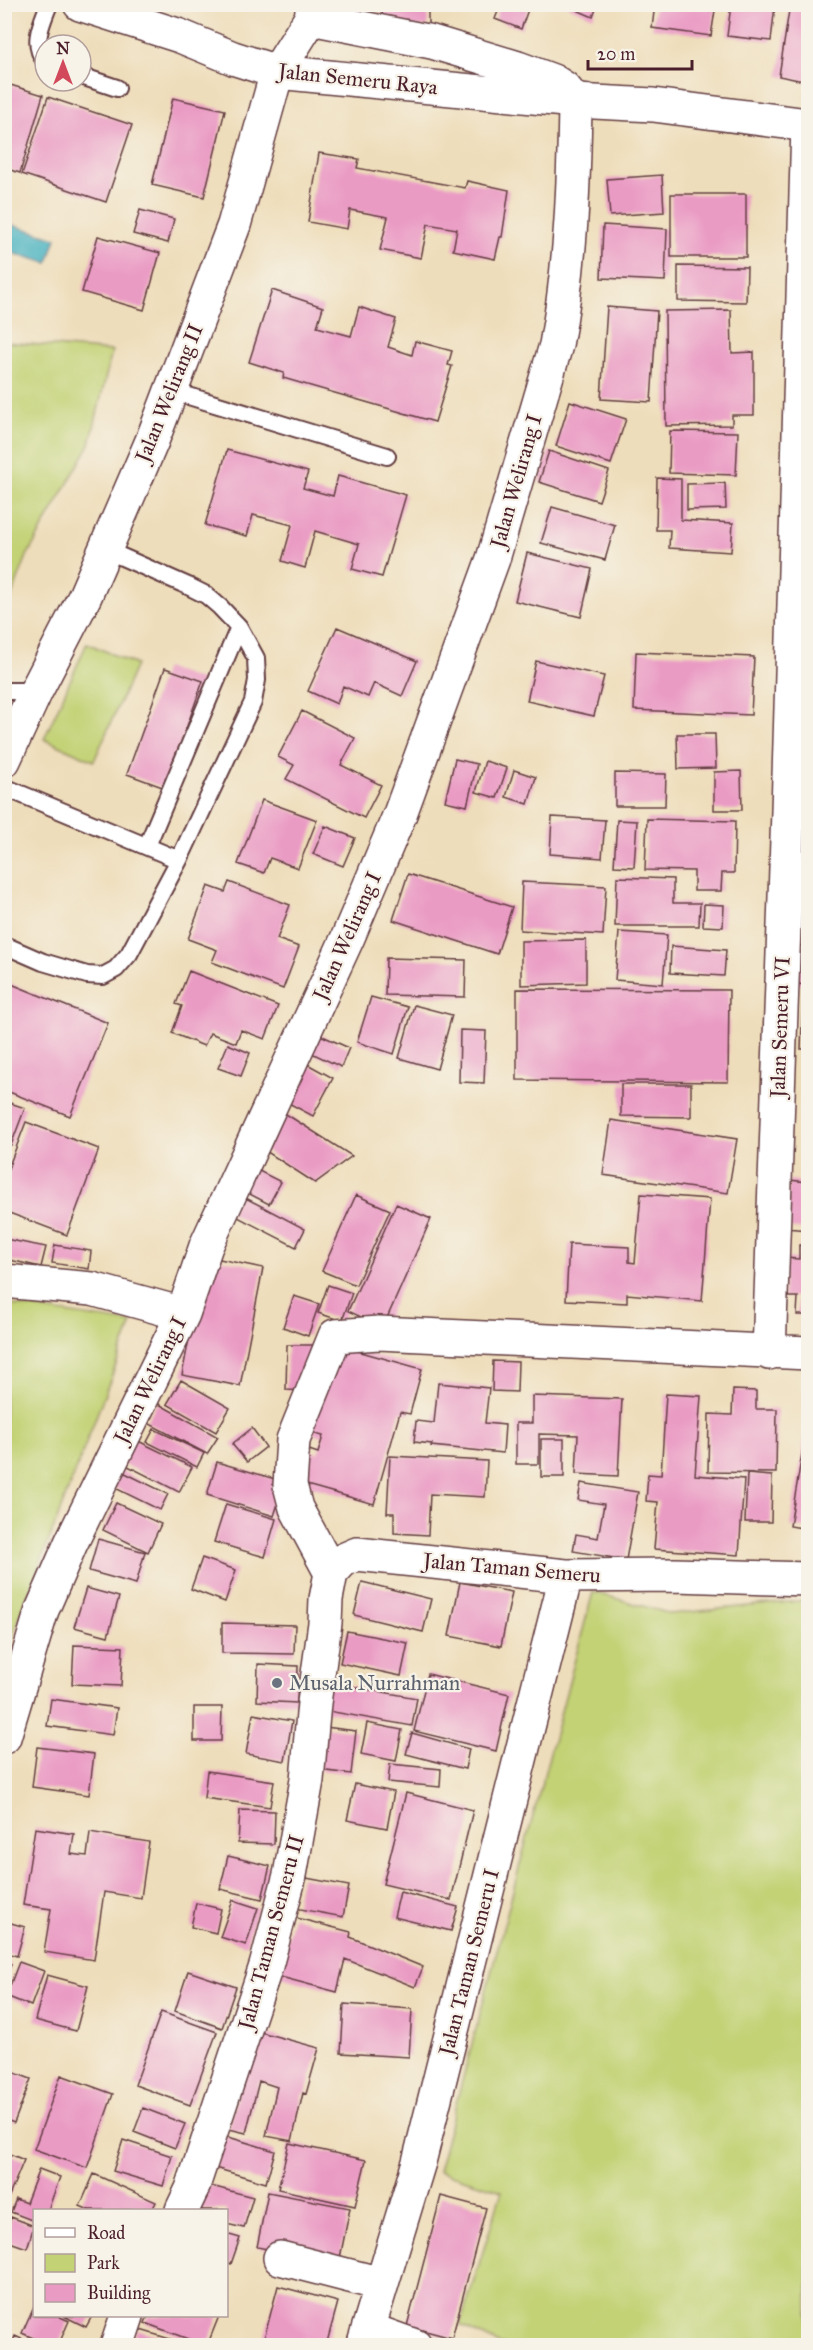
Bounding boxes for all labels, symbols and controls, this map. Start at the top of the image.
north arrow [33,33,93,93]
scale bar [588,33,692,71]
text: N [56,39,70,58]
text: 20 m [597,43,635,65]
street label: Jalan Semeru Raya [275,57,439,100]
street label: Jalan Welirang II [129,320,209,468]
street label: Jalan Welirang I [484,411,548,553]
street label: Jalan Welirang I [306,868,387,1006]
street label: Jalan Semeru VI [764,956,795,1100]
street label: Jalan Welirang I [107,1312,192,1450]
street label: Jalan Taman Semeru [420,1547,602,1589]
place label: Musala Nurrahman [289,1670,460,1696]
marker: Musala Nurrahman [270,1676,284,1690]
street label: Jalan Taman Semeru II [232,1832,310,2034]
street label: Jalan Taman Semeru I [433,1866,505,2060]
legend [33,2209,228,2317]
text: Road [87,2222,125,2244]
text: Park [87,2252,120,2274]
text: Building [87,2282,151,2305]

